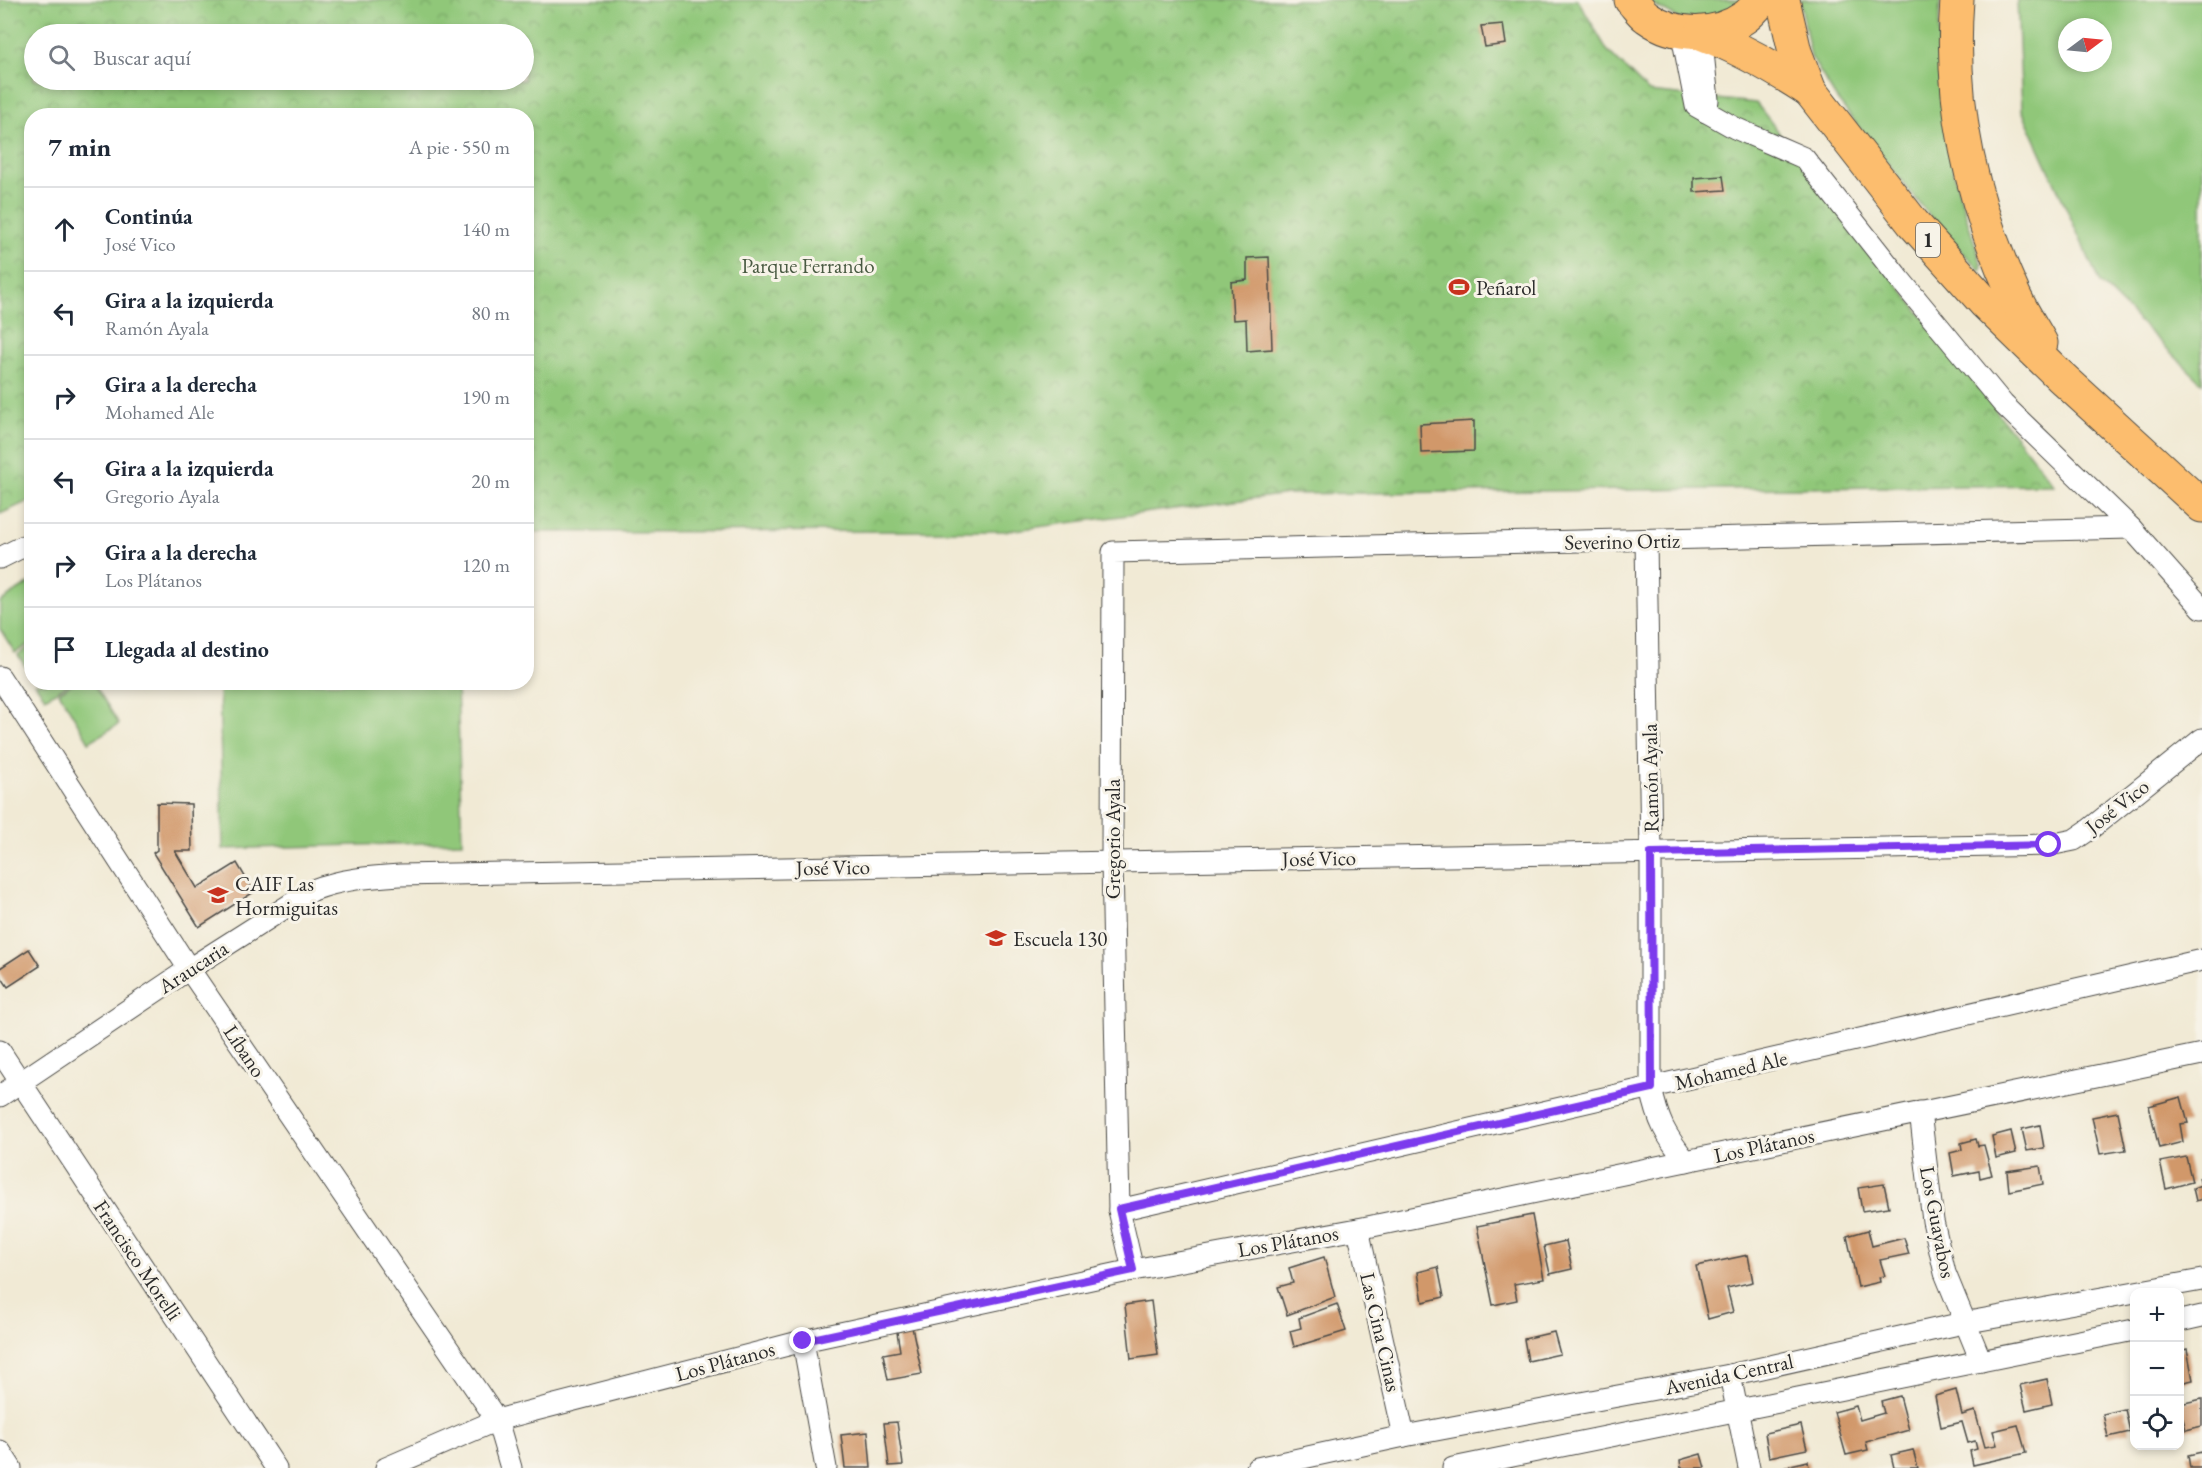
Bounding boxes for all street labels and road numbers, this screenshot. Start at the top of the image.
road number: 1 [1916,223,1940,257]
street label: Severino Ortiz [1564,526,1680,556]
street label: Ramón Ayala [1636,723,1664,833]
street label: José Vico [2078,773,2154,841]
street label: Gregorio Ayala [1099,778,1126,899]
street label: José Vico [1280,844,1356,872]
street label: José Vico [794,853,870,881]
street label: Araucaria [152,934,234,1000]
street label: Líbano [218,1020,272,1082]
street label: Mohamed Ale [1672,1044,1790,1096]
street label: Los Plátanos [1711,1121,1817,1169]
street label: Los Guayabos [1914,1164,1962,1280]
street label: Francisco Morelli [88,1195,188,1325]
street label: Los Plátanos [1235,1219,1341,1263]
street label: Las Cina Cinas [1354,1270,1408,1395]
street label: Los Plátanos [672,1335,778,1387]
street label: Avenida Central [1661,1347,1796,1401]

